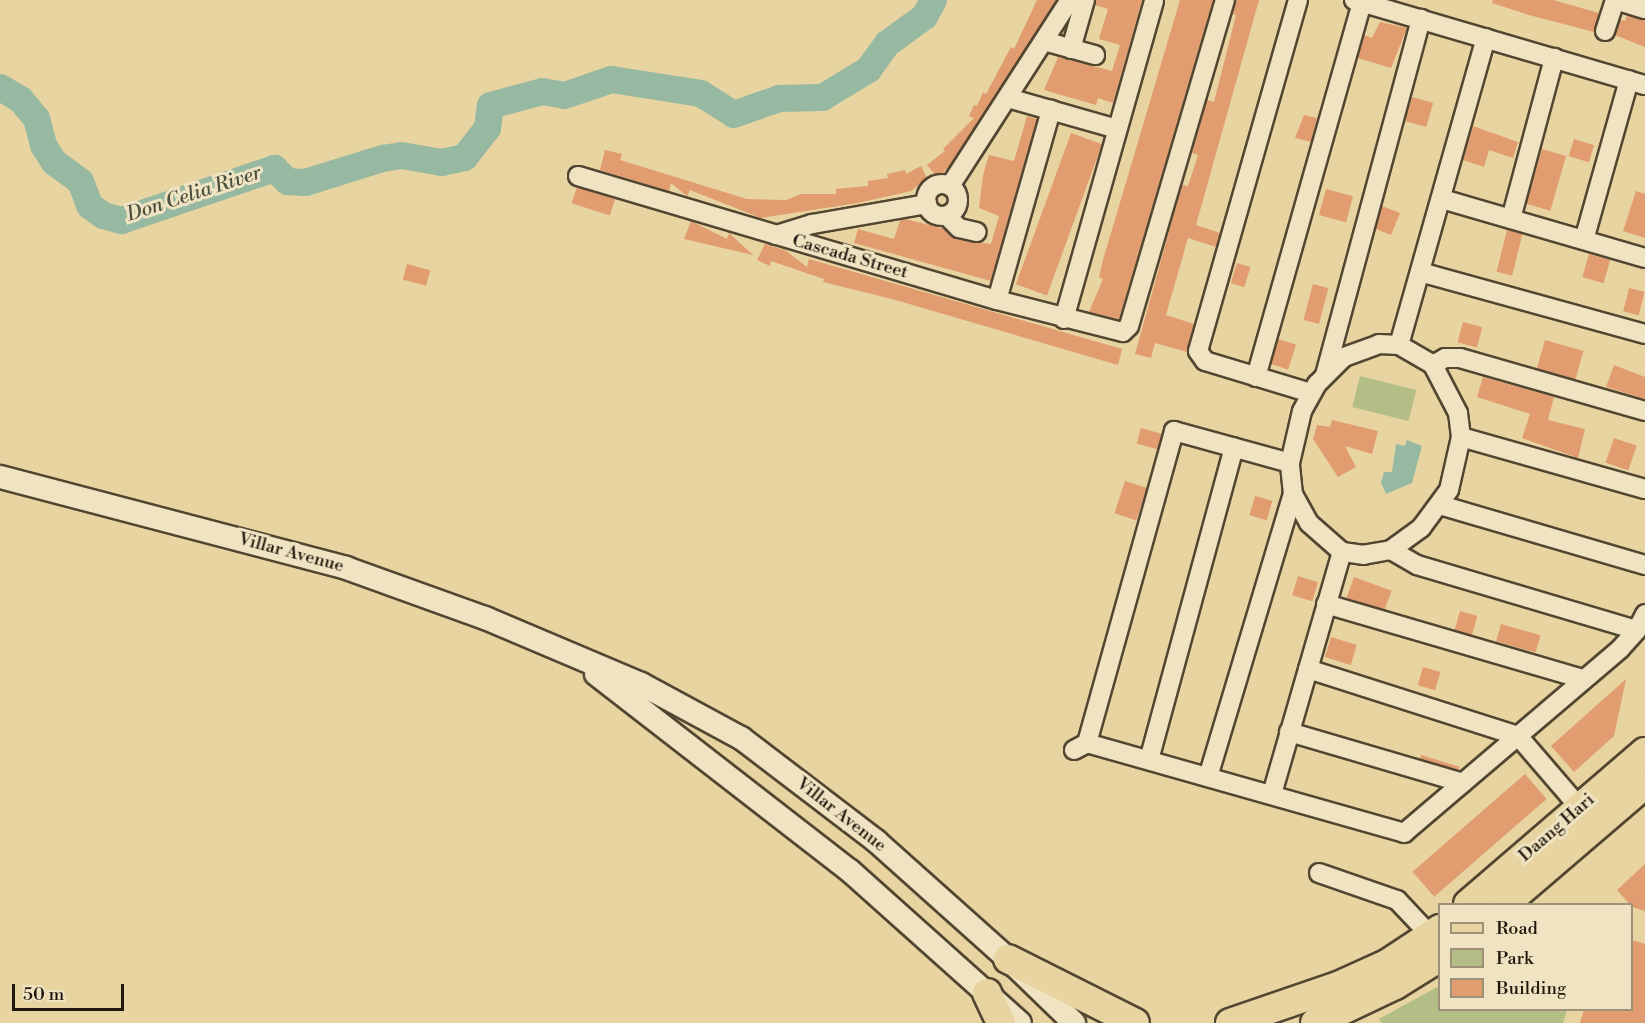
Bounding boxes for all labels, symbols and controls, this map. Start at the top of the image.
water label: Don Celia River [124,161,264,227]
street label: Cascada Street [790,230,910,284]
street label: Villar Avenue [236,529,346,577]
street label: Villar Avenue [792,773,890,857]
street label: Daang Hari [1515,789,1599,867]
legend [1438,903,1633,1011]
text: Road [1496,917,1538,940]
text: Park [1496,947,1533,970]
scale bar [15,972,128,1010]
text: Building [1496,977,1566,1000]
text: 50 m [23,983,64,1006]

